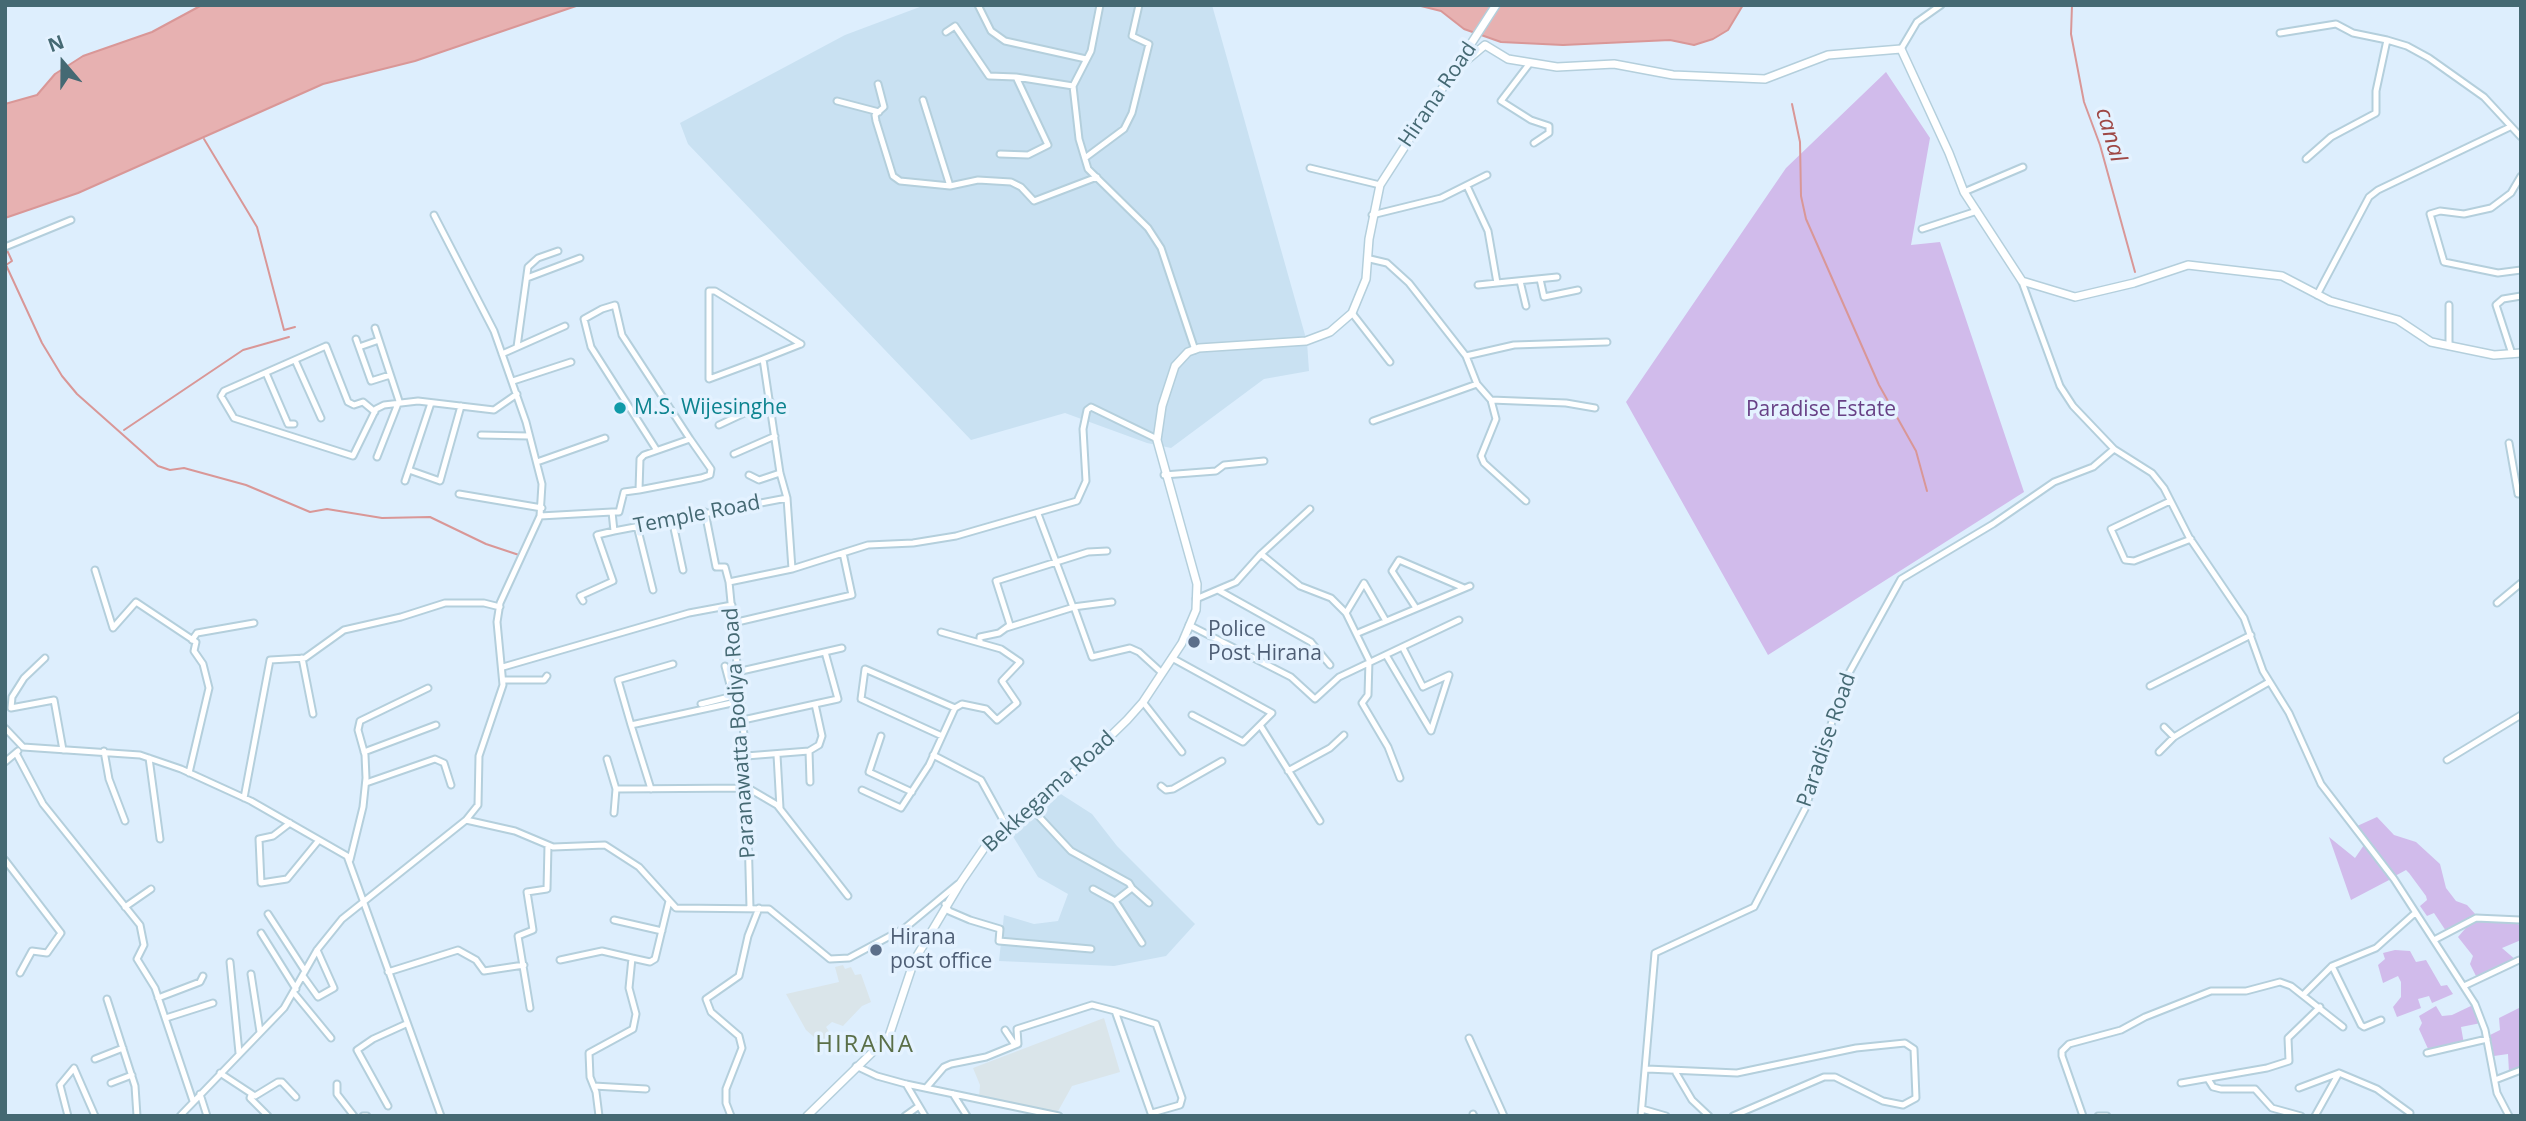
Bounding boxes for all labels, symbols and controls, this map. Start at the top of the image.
north arrow [28,28,98,98]
text: N [44,28,68,58]
street label: Hirana Road [1394,38,1482,152]
water label: canal [2089,104,2131,166]
place label: M.S. Wijesinghe [634,395,787,421]
park label: Paradise Estate [1746,397,1896,423]
marker: M.S. Wijesinghe [612,400,628,416]
street label: Temple Road [632,490,762,540]
street label: Paranawatta Bodiya Road [719,607,761,859]
place label: Police Post Hirana [1208,617,1322,667]
marker: Police Post Hirana [1186,634,1202,650]
street label: Paradise Road [1792,670,1862,810]
street label: Bekkegama Road [978,726,1120,858]
place label: Hirana post office [890,925,992,975]
marker: Hirana post office [868,942,884,958]
district label: HIRANA [816,1031,914,1059]

